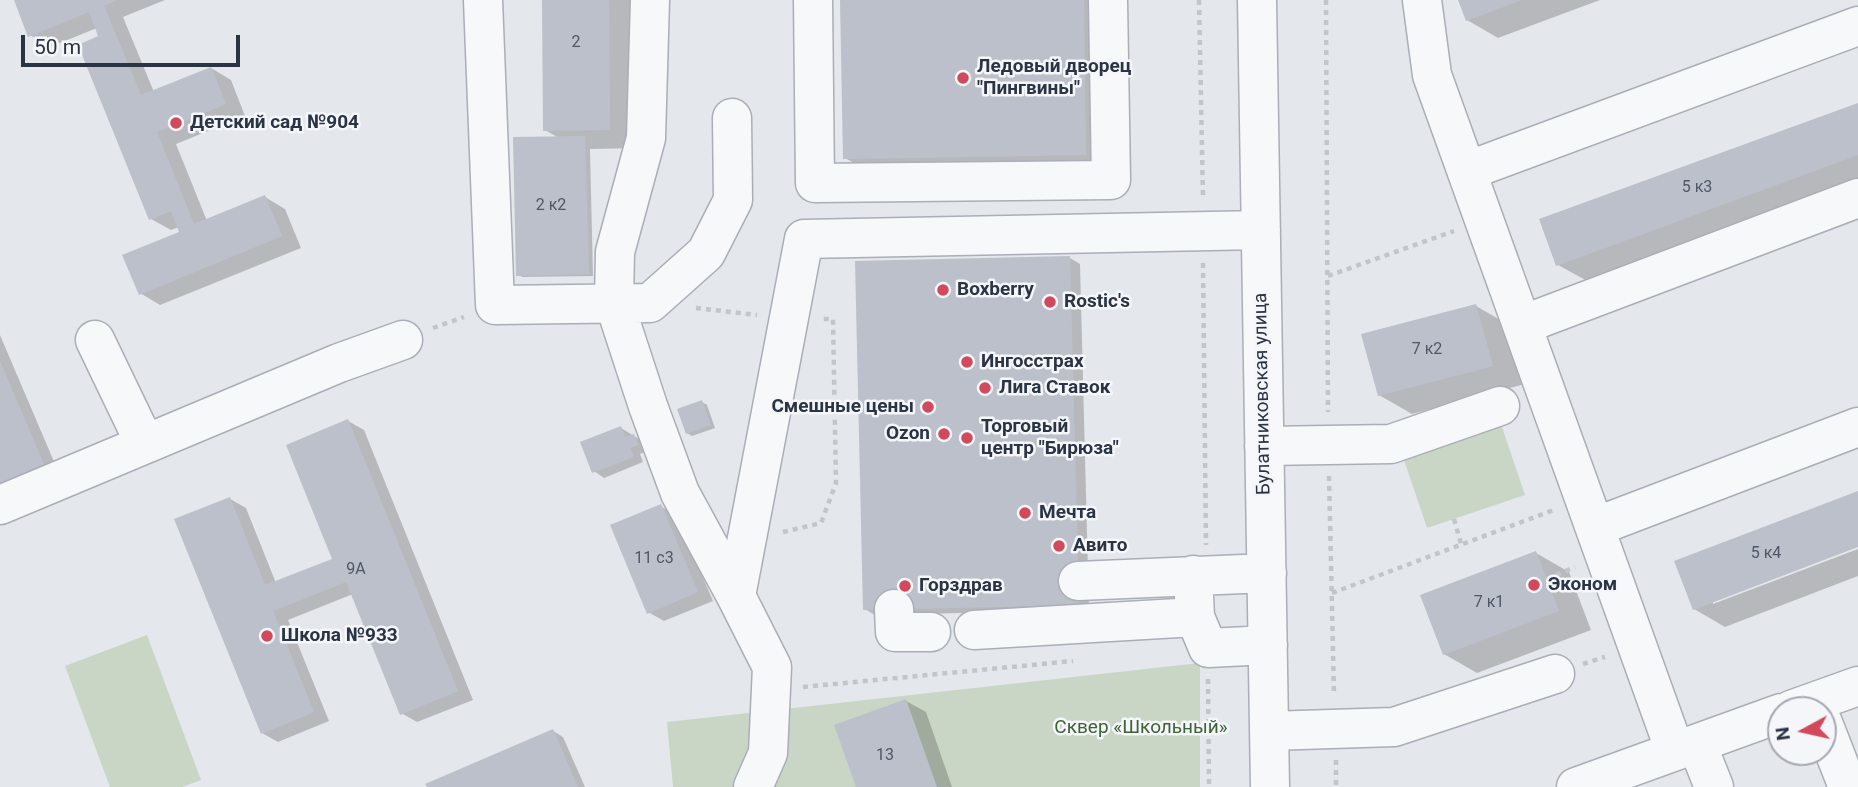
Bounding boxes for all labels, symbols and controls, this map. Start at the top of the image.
scale bar [24,21,243,65]
house number: 2 [572,33,580,53]
text: 50 m [34,35,81,59]
place label: Ледовый дворец "Пингвины" [977,56,1131,100]
marker: Ледовый дворец "Пингвины" [955,70,971,86]
place label: Детский сад №904 [190,112,359,134]
marker: Детский сад №904 [168,115,184,131]
house number: 5 к3 [1682,178,1712,198]
house number: 2 к2 [536,196,566,216]
place label: Boxberry [957,279,1034,301]
marker: Boxberry [935,282,951,298]
place label: Rostic's [1064,291,1130,313]
street label: Булатниковская улица [1250,293,1276,495]
marker: Rostic's [1042,294,1058,310]
house number: 7 к2 [1412,340,1442,360]
place label: Ингосстрах [981,351,1084,373]
marker: Ингосстрах [959,354,975,370]
place label: Лига Ставок [999,377,1110,399]
marker: Лига Ставок [977,380,993,396]
place label: Смешные цены [771,396,914,418]
marker: Смешные цены [920,399,936,415]
place label: Торговый центр "Бирюза" [981,416,1119,460]
place label: Ozon [886,423,930,445]
marker: Ozon [936,426,952,442]
marker: Торговый центр "Бирюза" [959,430,975,446]
place label: Мечта [1039,502,1096,524]
marker: Мечта [1017,505,1033,521]
place label: Авито [1073,535,1127,557]
marker: Авито [1051,538,1067,554]
house number: 5 к4 [1751,544,1781,564]
house number: 11 с3 [634,549,674,569]
house number: 9А [346,560,366,580]
place label: Эконом [1548,574,1617,596]
place label: Горздрав [919,575,1003,597]
marker: Эконом [1526,577,1542,593]
marker: Горздрав [897,578,913,594]
house number: 7 к1 [1474,593,1504,613]
place label: Школа №933 [281,625,398,647]
marker: Школа №933 [259,628,275,644]
north arrow [1767,696,1837,766]
park label: Сквер «Школьный» [1054,717,1228,739]
text: N [1770,725,1795,742]
house number: 13 [876,746,894,766]

